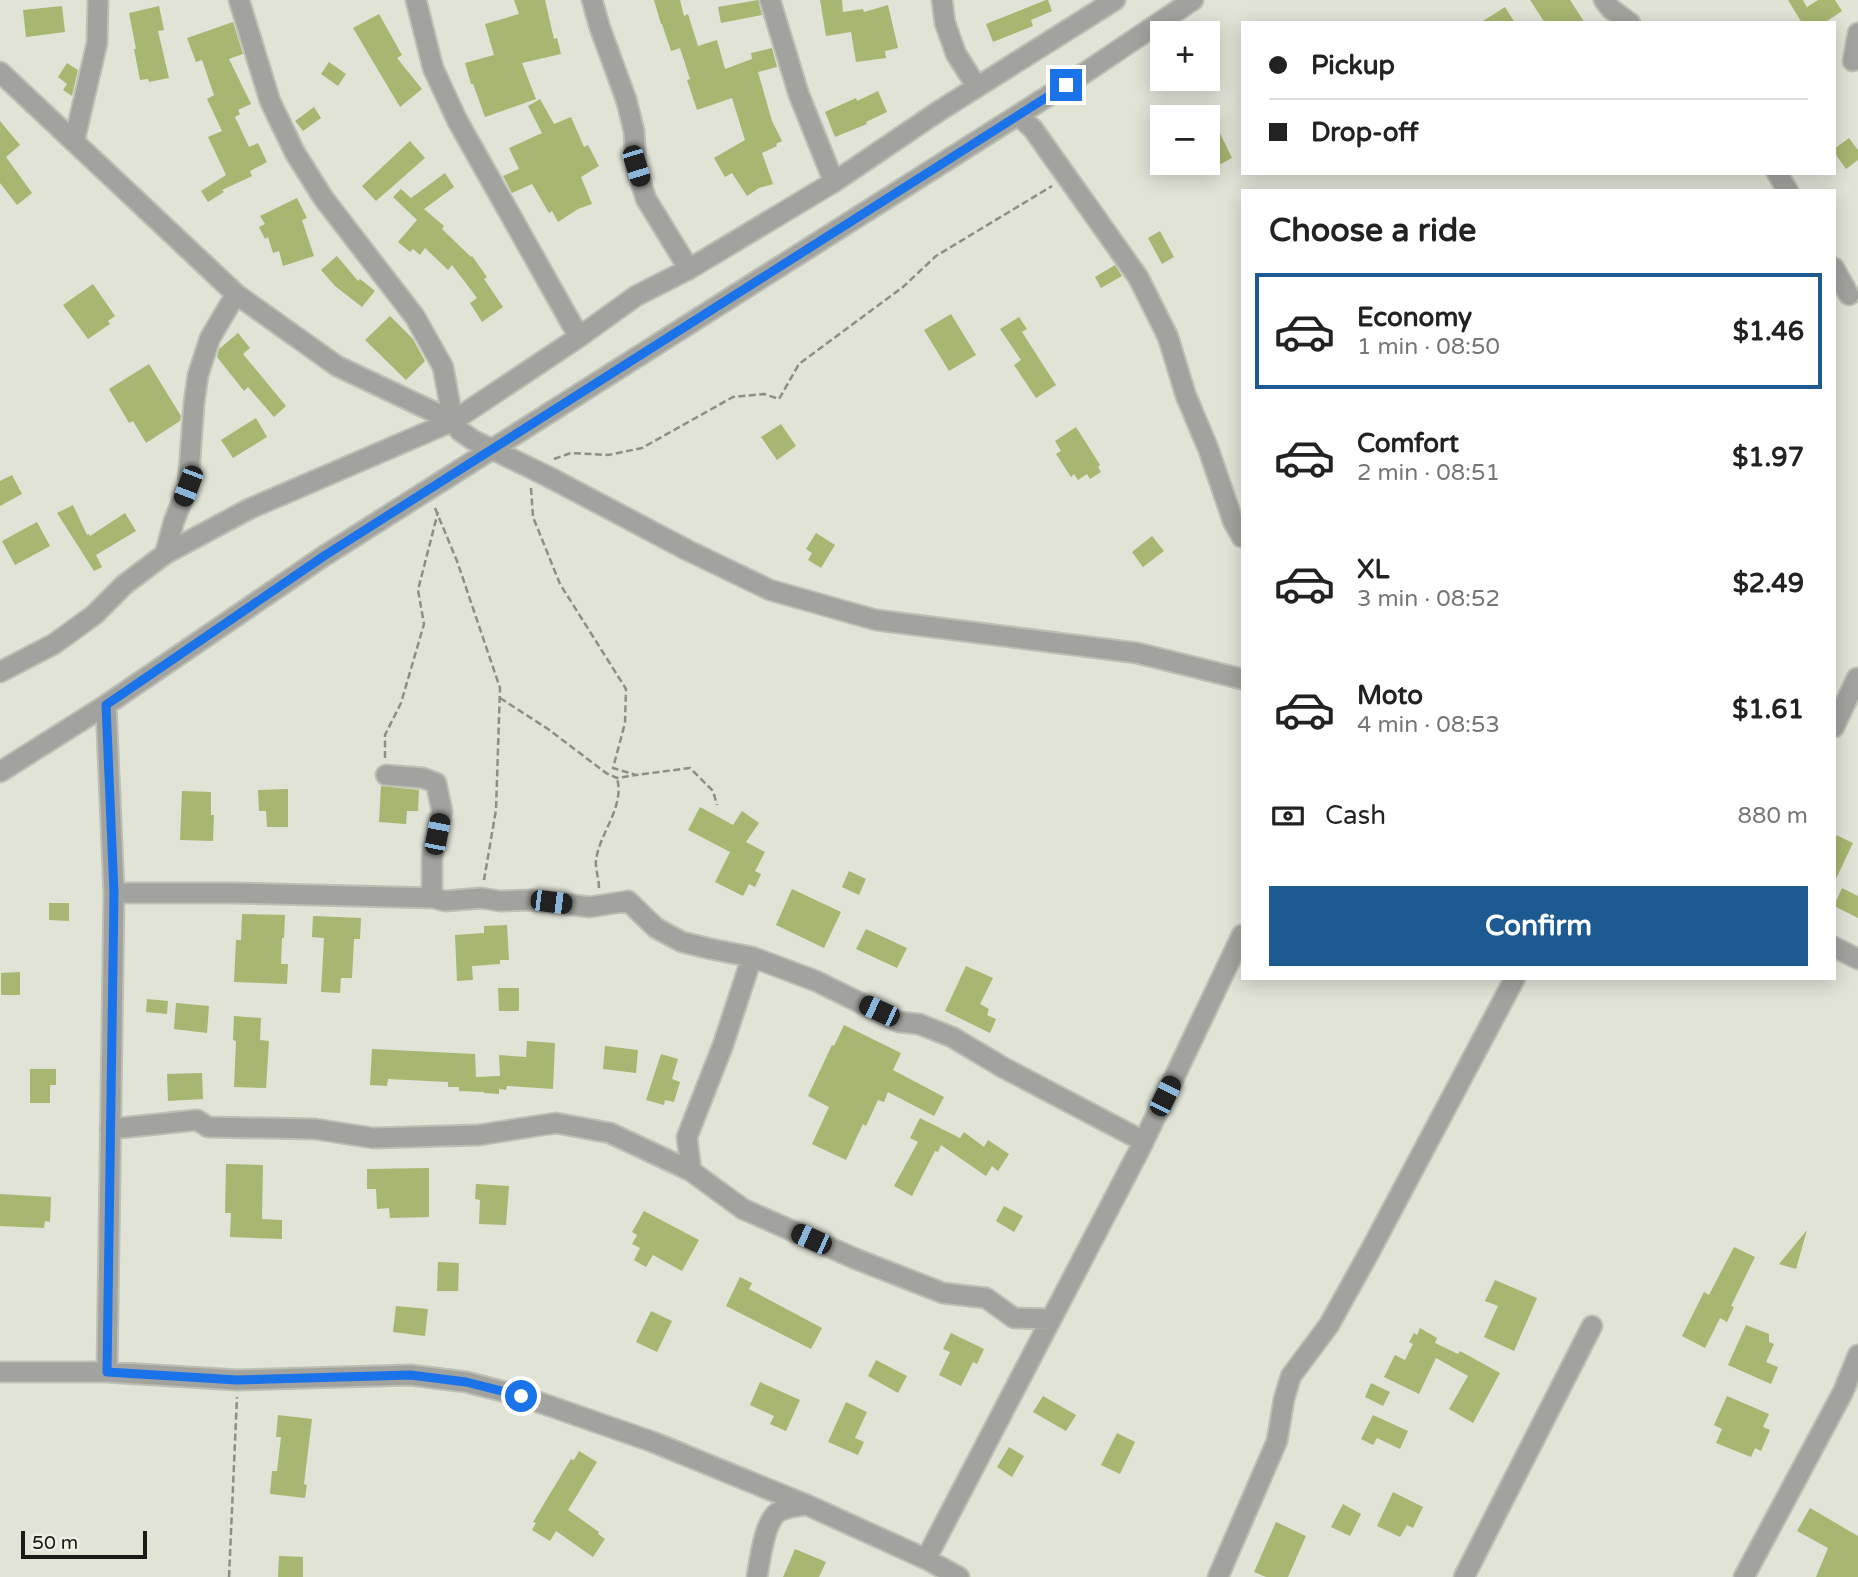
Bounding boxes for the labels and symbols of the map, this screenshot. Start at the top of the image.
route end [1050,69,1082,101]
car [620,143,653,189]
car [171,463,206,509]
car [423,811,452,857]
car [529,889,574,915]
car [856,993,903,1029]
car [1147,1073,1184,1119]
car [788,1221,835,1257]
route start [505,1380,537,1412]
scale bar [21,1528,147,1560]

